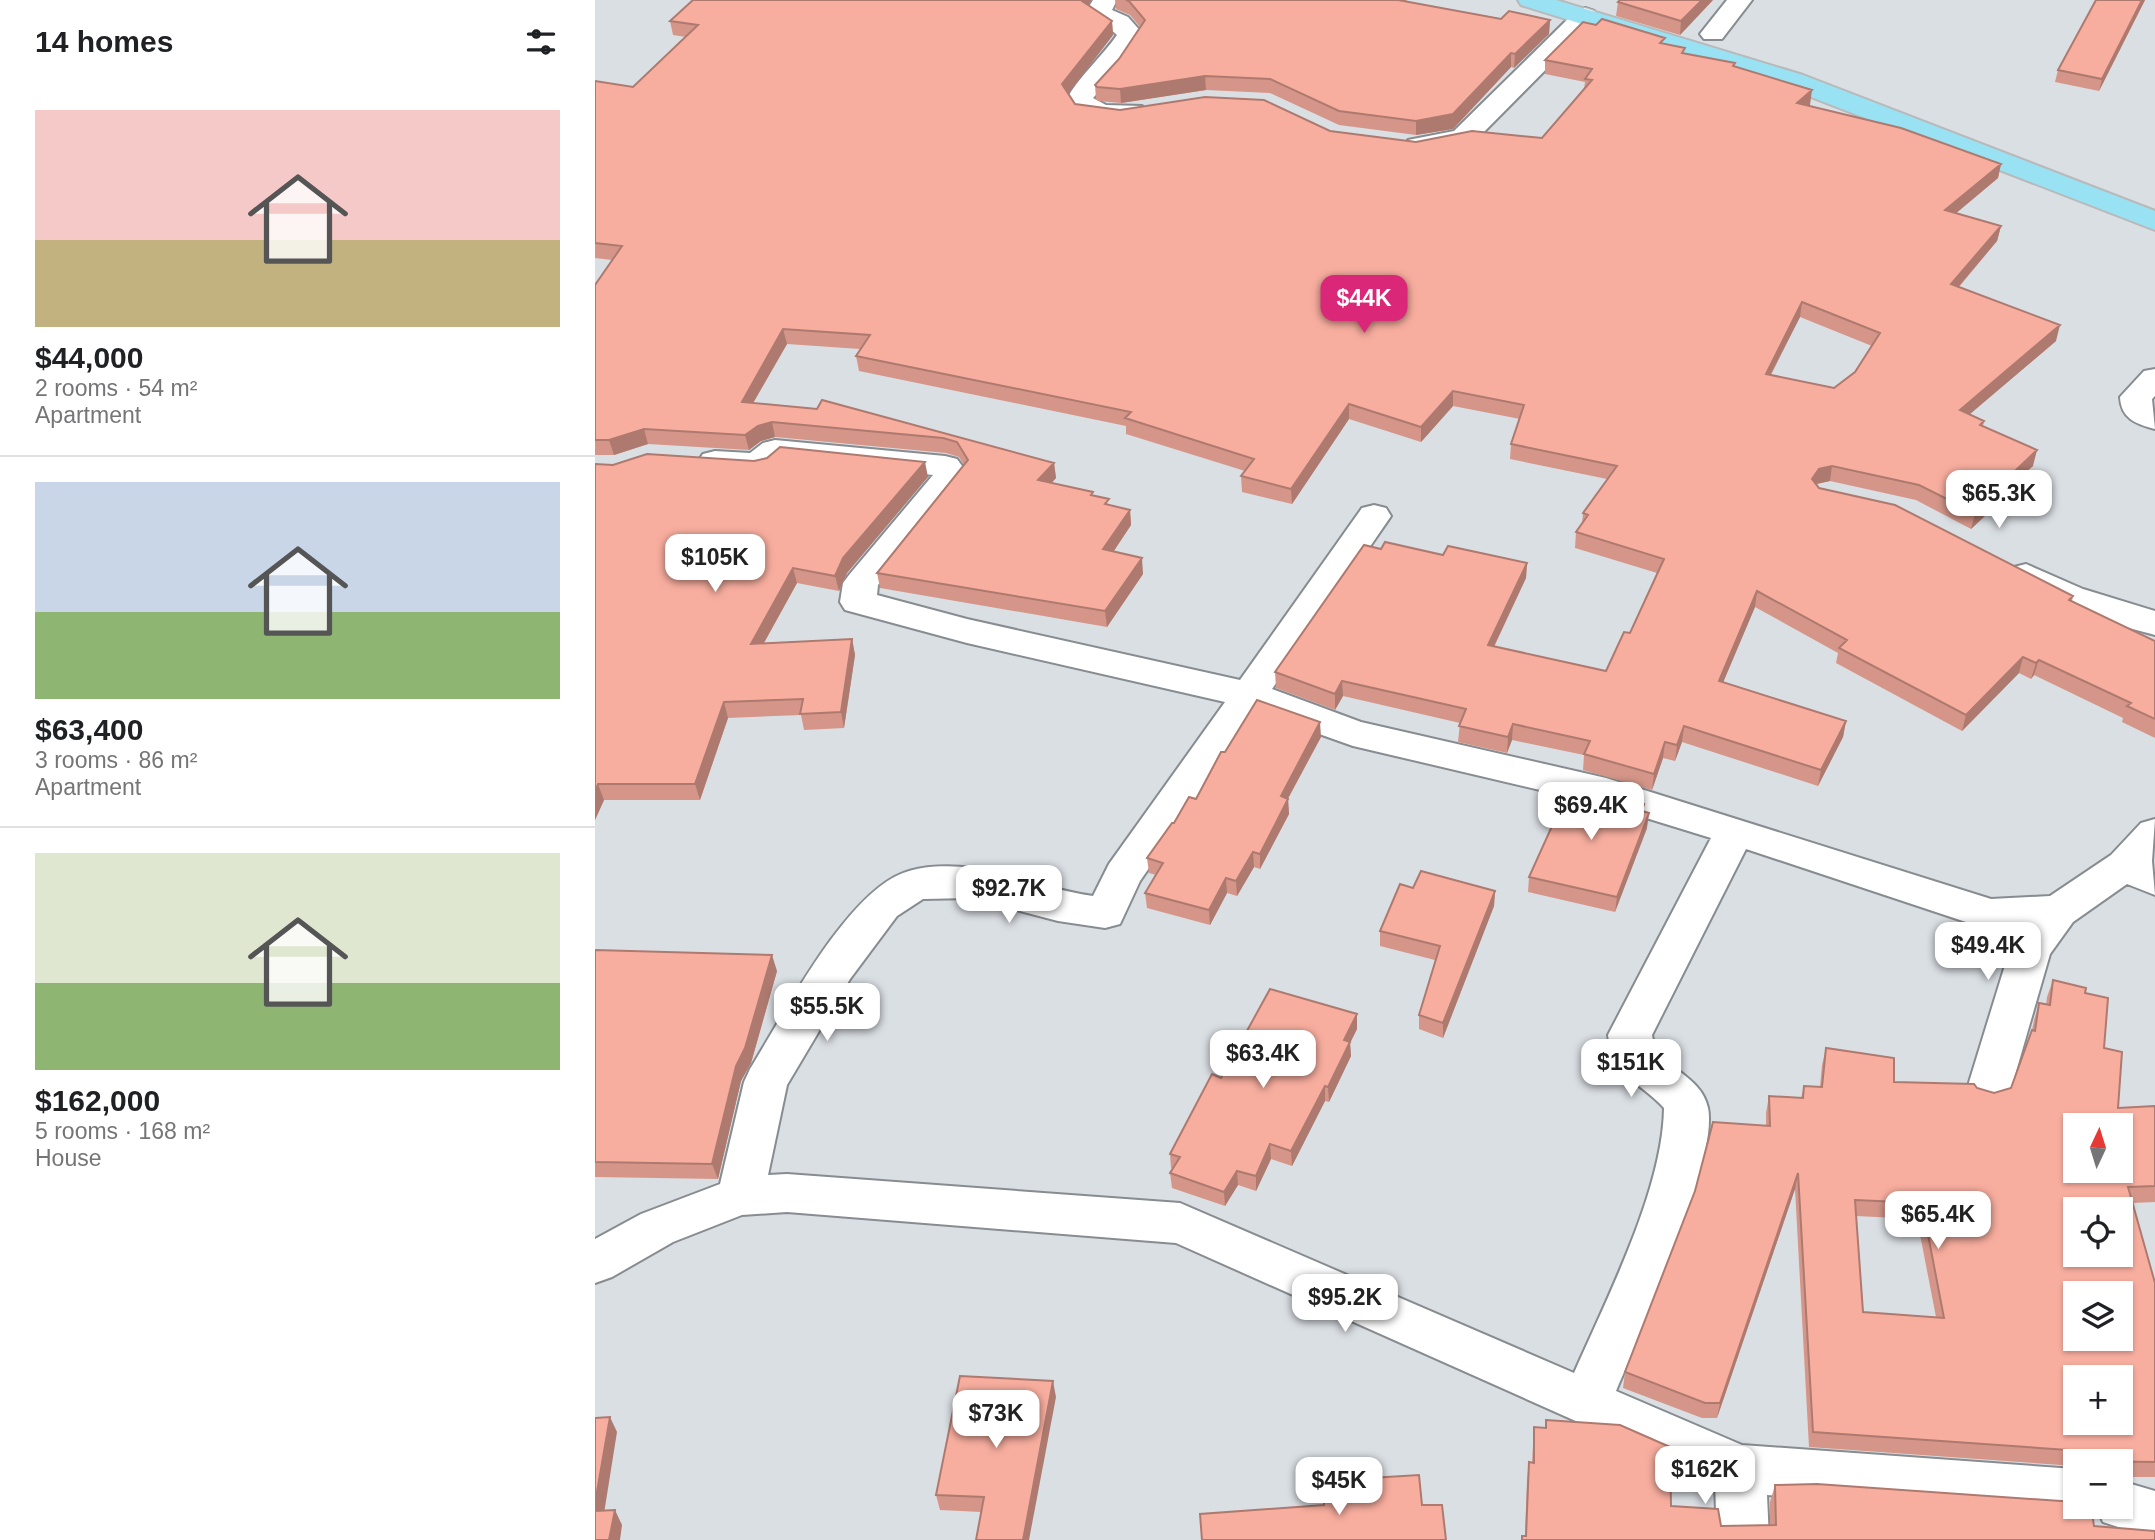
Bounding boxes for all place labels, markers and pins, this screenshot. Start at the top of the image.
pin: $44K [1323,276,1405,335]
pin: $65.3K [1942,470,2056,530]
pin: $105K [666,534,764,594]
pin: $69.4K [1534,782,1648,842]
pin: $92.7K [952,866,1066,925]
pin: $49.4K [1931,922,2045,982]
pin: $55.5K [770,984,884,1043]
pin: $63.4K [1206,1030,1320,1090]
pin: $151K [1582,1040,1680,1099]
pin: $65.4K [1881,1192,1995,1251]
pin: $95.2K [1288,1274,1402,1334]
pin: $73K [955,1390,1037,1450]
pin: $162K [1656,1446,1754,1506]
pin: $45K [1298,1458,1380,1517]

